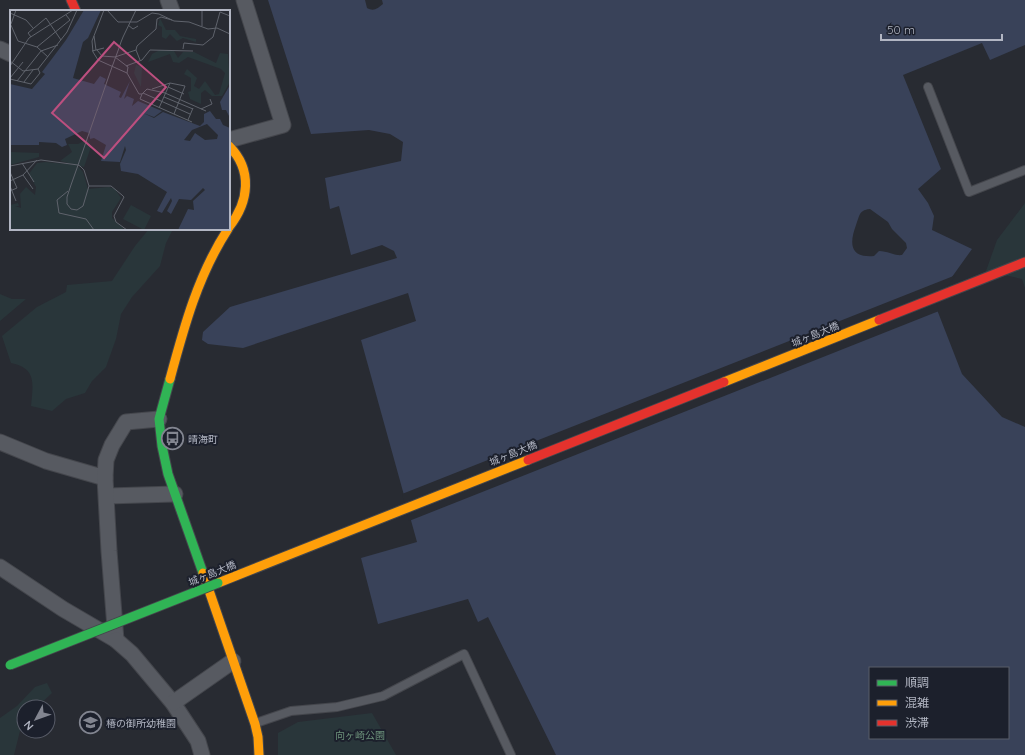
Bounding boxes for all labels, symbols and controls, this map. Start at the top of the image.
inset map [10,10,230,230]
scale bar [881,16,1002,42]
text: 50 m [887,22,915,37]
street label: 城ヶ島大橋 [790,319,841,350]
bus stop icon: 晴海町 [160,426,186,452]
place label: 晴海町 [188,433,218,446]
street label: 城ヶ島大橋 [488,438,539,469]
street label: 城ヶ島大橋 [187,558,238,589]
legend [869,667,1009,739]
text: 順調 [905,675,929,690]
text: 混雑 [905,695,929,710]
north arrow [16,699,56,739]
school or university icon: 椿の御所幼稚園 [77,710,103,736]
text: 渋滞 [905,715,929,730]
place label: 椿の御所幼稚園 [106,717,176,730]
text: N [21,718,36,733]
park label: 向ヶ崎公園 [335,729,385,742]

